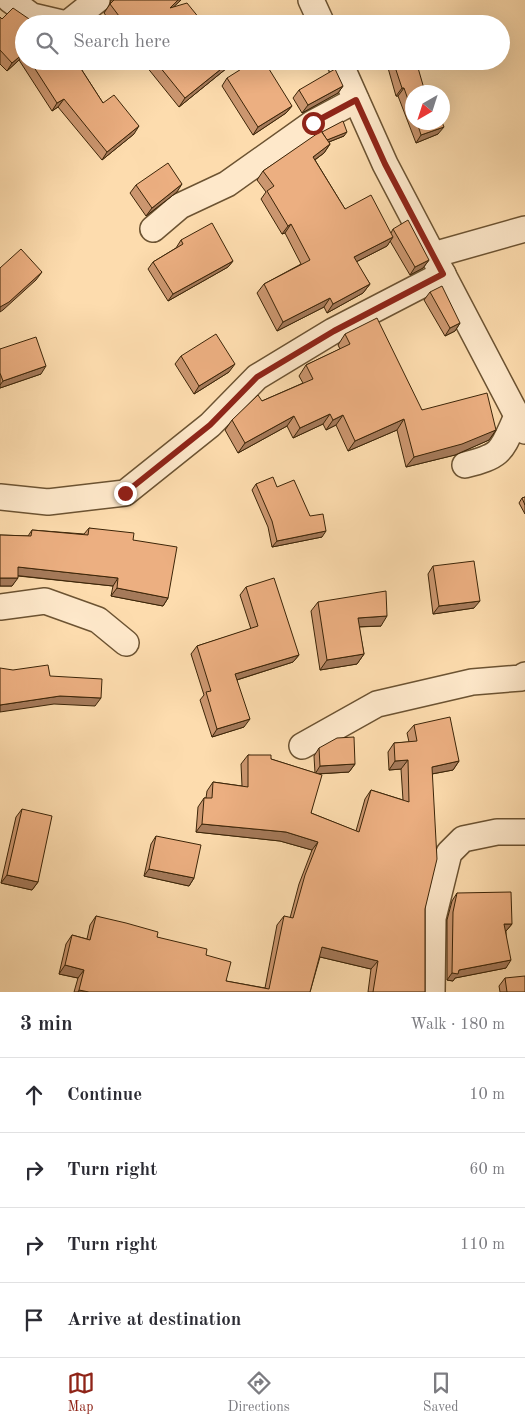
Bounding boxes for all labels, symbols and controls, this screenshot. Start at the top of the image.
search box [15,15,510,70]
icon: search [33,29,61,57]
text: Search here [73,33,170,52]
north arrow [405,85,450,130]
route start [302,112,325,135]
route end [114,482,137,505]
text: 3 min [20,1014,73,1035]
text: Walk · 180 m [410,1017,505,1033]
icon: ahead [20,1081,48,1109]
text: Continue [67,1086,142,1105]
text: 10 m [469,1087,505,1103]
icon: right [20,1156,48,1184]
text: Turn right [67,1161,157,1180]
text: 60 m [469,1162,505,1178]
icon: right [20,1231,48,1259]
text: Turn right [67,1236,157,1255]
text: 110 m [460,1237,505,1253]
icon: arrive [20,1306,48,1334]
text: Arrive at destination [67,1311,241,1330]
tab: Map [67,1369,95,1416]
tab: Directions [228,1369,290,1416]
tab: Saved [423,1369,458,1416]

